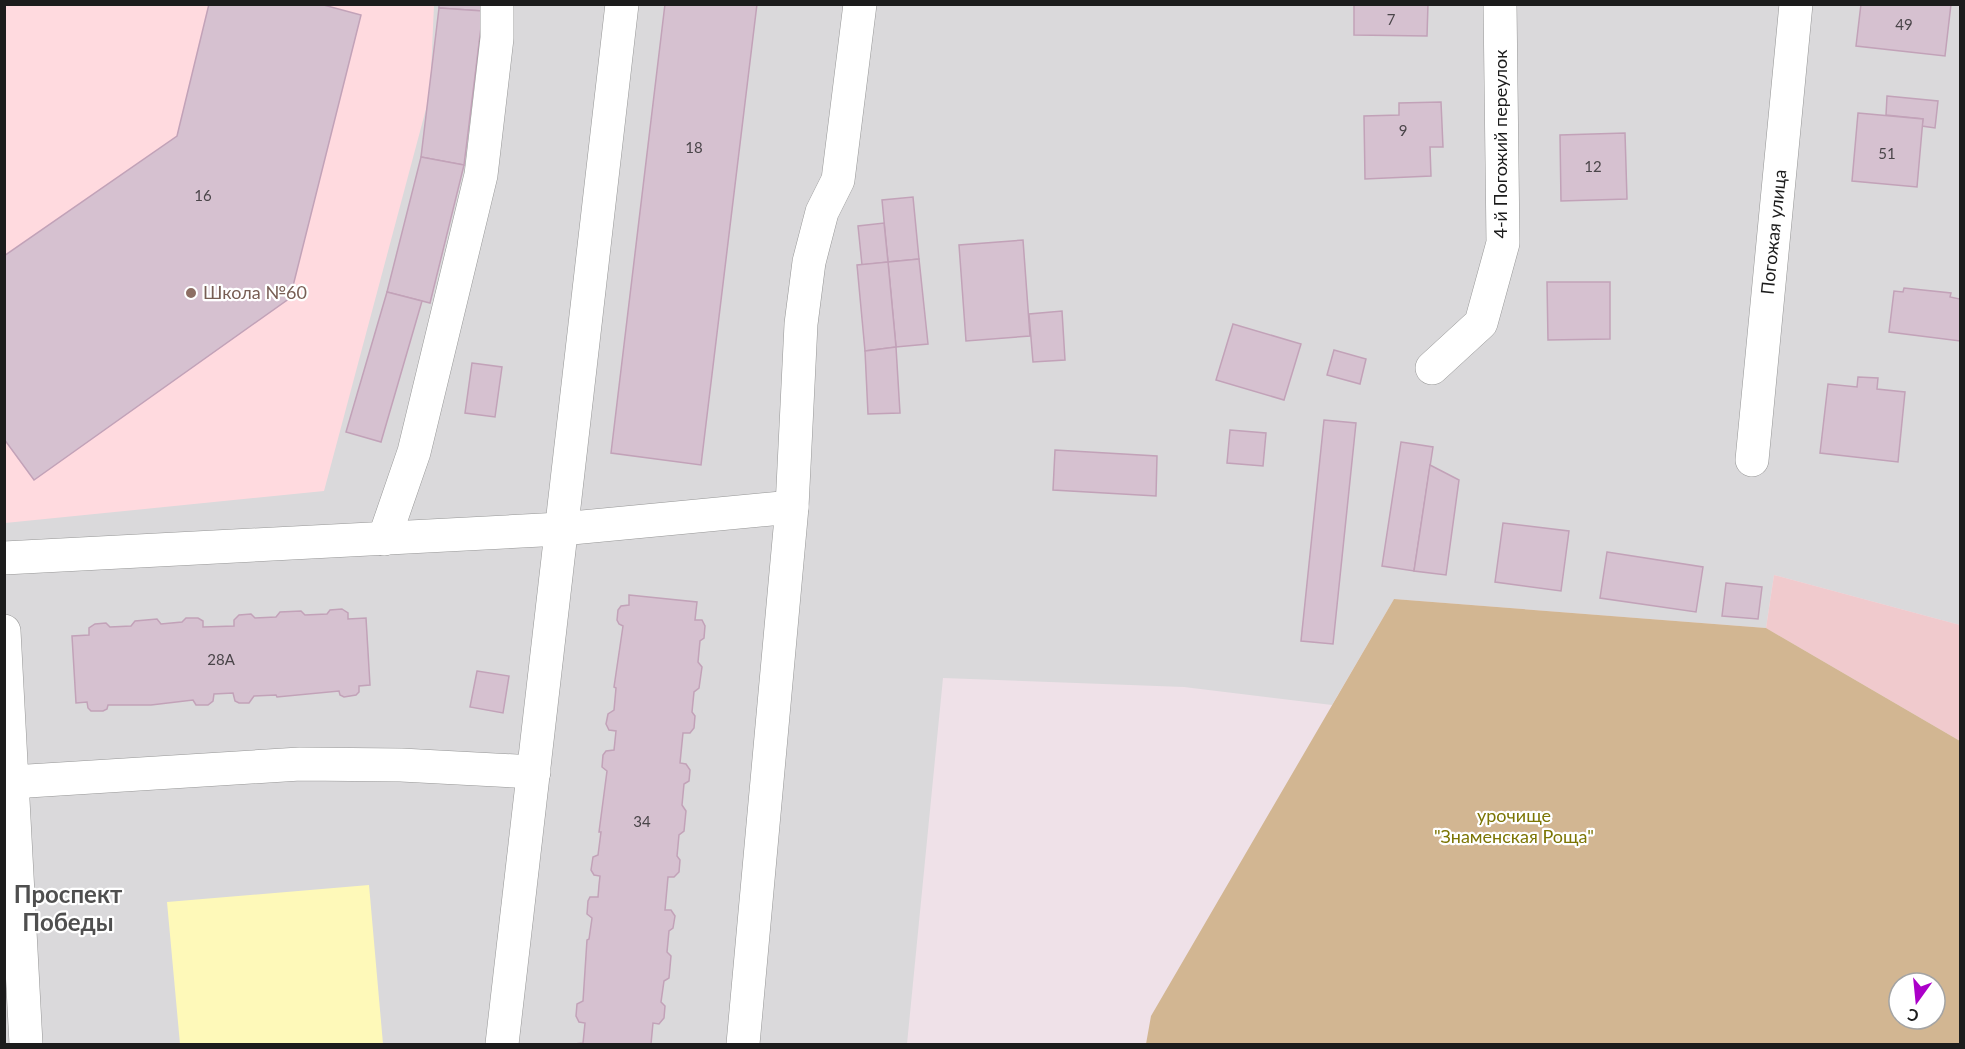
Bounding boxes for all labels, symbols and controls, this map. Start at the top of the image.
house number: 7 [1387,10,1396,28]
house number: 49 [1895,15,1913,33]
street label: 4-й Погожий переулок [1489,49,1511,239]
house number: 9 [1399,121,1407,139]
house number: 18 [685,138,703,156]
house number: 51 [1878,144,1896,162]
house number: 12 [1584,157,1602,175]
street label: Погожая улица [1755,168,1791,296]
house number: 16 [194,186,212,204]
place label: Школа №60 [203,281,307,303]
marker: Школа №60 [184,286,198,300]
house number: 28А [207,650,236,668]
park label: урочище "Знаменская Роща" [1434,804,1594,847]
house number: 34 [633,812,651,830]
district label: Проспект Победы [14,879,123,936]
north arrow [1887,971,1947,1031]
text: С [1905,1005,1921,1027]

